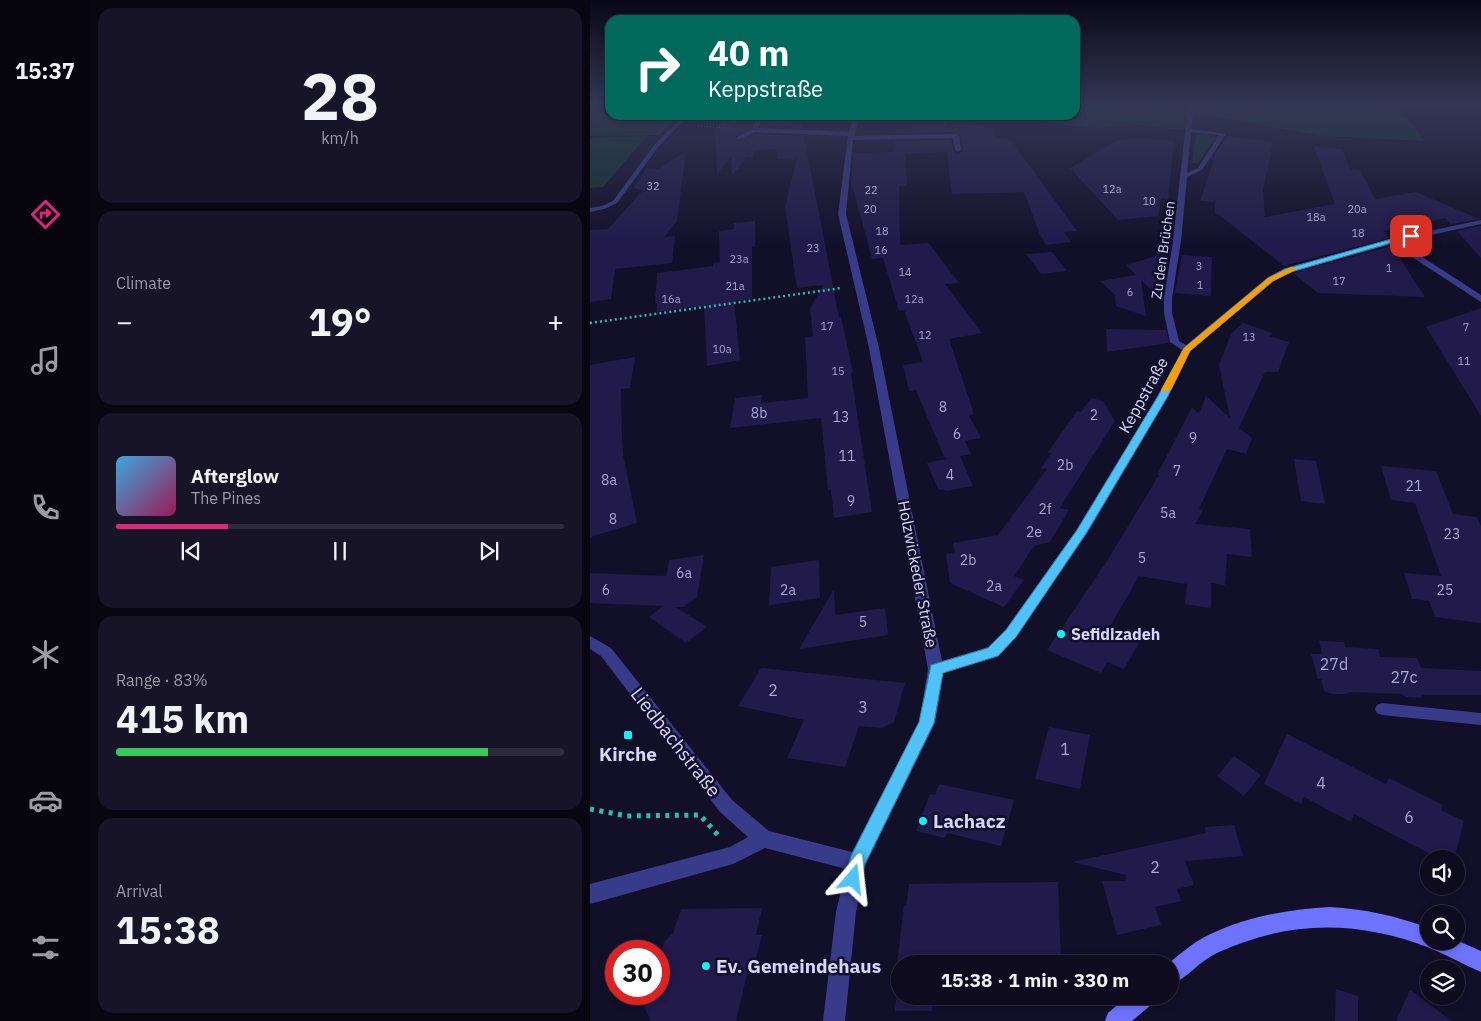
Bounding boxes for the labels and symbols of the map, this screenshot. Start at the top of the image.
house number: 32 [646,179,660,193]
house number: 12a [1102,182,1122,196]
house number: 22 [864,183,878,197]
house number: 10 [1142,194,1156,208]
street label: Zu den Brüchen [1147,200,1179,300]
house number: 20 [863,202,877,216]
house number: 20a [1347,202,1367,216]
house number: 18a [1306,210,1326,224]
pin [1390,215,1432,257]
house number: 18 [875,224,889,238]
house number: 18 [1351,226,1365,240]
house number: 23 [806,241,820,255]
house number: 16 [874,243,888,257]
house number: 23a [729,252,749,266]
house number: 3 [1196,259,1202,273]
house number: 1 [1386,261,1393,275]
house number: 14 [898,265,912,279]
house number: 17 [1332,274,1346,288]
house number: 1 [1197,278,1204,292]
house number: 21a [725,279,745,293]
house number: 6 [1127,285,1133,299]
house number: 16a [661,292,681,306]
house number: 12a [904,292,924,306]
house number: 17 [820,319,834,333]
house number: 7 [1463,320,1469,334]
house number: 12 [918,328,932,342]
house number: 13 [1242,330,1256,344]
house number: 10a [712,342,732,356]
street label: Keppstraße [1114,353,1172,436]
house number: 11 [1457,354,1471,368]
house number: 15 [831,364,845,378]
house number: 8 [939,398,947,416]
house number: 8b [751,404,767,422]
house number: 2 [1090,406,1098,424]
house number: 13 [833,408,849,426]
house number: 6 [953,425,961,443]
house number: 9 [1189,429,1197,447]
house number: 11 [839,447,855,465]
house number: 2b [1057,456,1073,474]
house number: 7 [1173,462,1181,480]
house number: 4 [946,466,954,484]
house number: 8a [601,471,617,489]
house number: 21 [1406,477,1422,495]
house number: 9 [847,492,855,510]
street label: Holzwickeder Straße [894,499,942,649]
house number: 2f [1039,500,1052,518]
house number: 5a [1160,504,1176,522]
house number: 8 [609,510,617,528]
house number: 2e [1026,523,1042,541]
house number: 23 [1444,525,1460,543]
house number: 5 [1138,549,1146,567]
house number: 2b [960,551,976,569]
house number: 6a [676,564,692,582]
house number: 2a [986,577,1002,595]
house number: 6 [602,581,610,599]
house number: 2a [780,581,796,599]
house number: 25 [1437,581,1453,599]
house number: 5 [859,613,867,631]
place label: Sefidizadeh [1071,624,1160,644]
marker: Sefidizadeh [1055,628,1067,640]
house number: 27d [1320,654,1348,674]
house number: 27c [1390,667,1418,687]
house number: 2 [768,680,778,700]
street label: Liedbachstraße [626,682,726,802]
house number: 3 [858,697,868,717]
marker: Kirche [622,729,634,741]
house number: 1 [1060,739,1070,759]
place label: Kirche [599,742,657,766]
house number: 4 [1316,773,1326,793]
house number: 6 [1404,807,1414,827]
place label: Lachacz [933,809,1006,833]
marker: Lachacz [917,815,929,827]
position arrow [826,852,878,904]
house number: 2 [1150,857,1160,877]
speed limit sign: 30 [605,940,670,1005]
place label: Ev. Gemeindehaus [716,954,881,978]
marker: Ev. Gemeindehaus [700,960,712,972]

